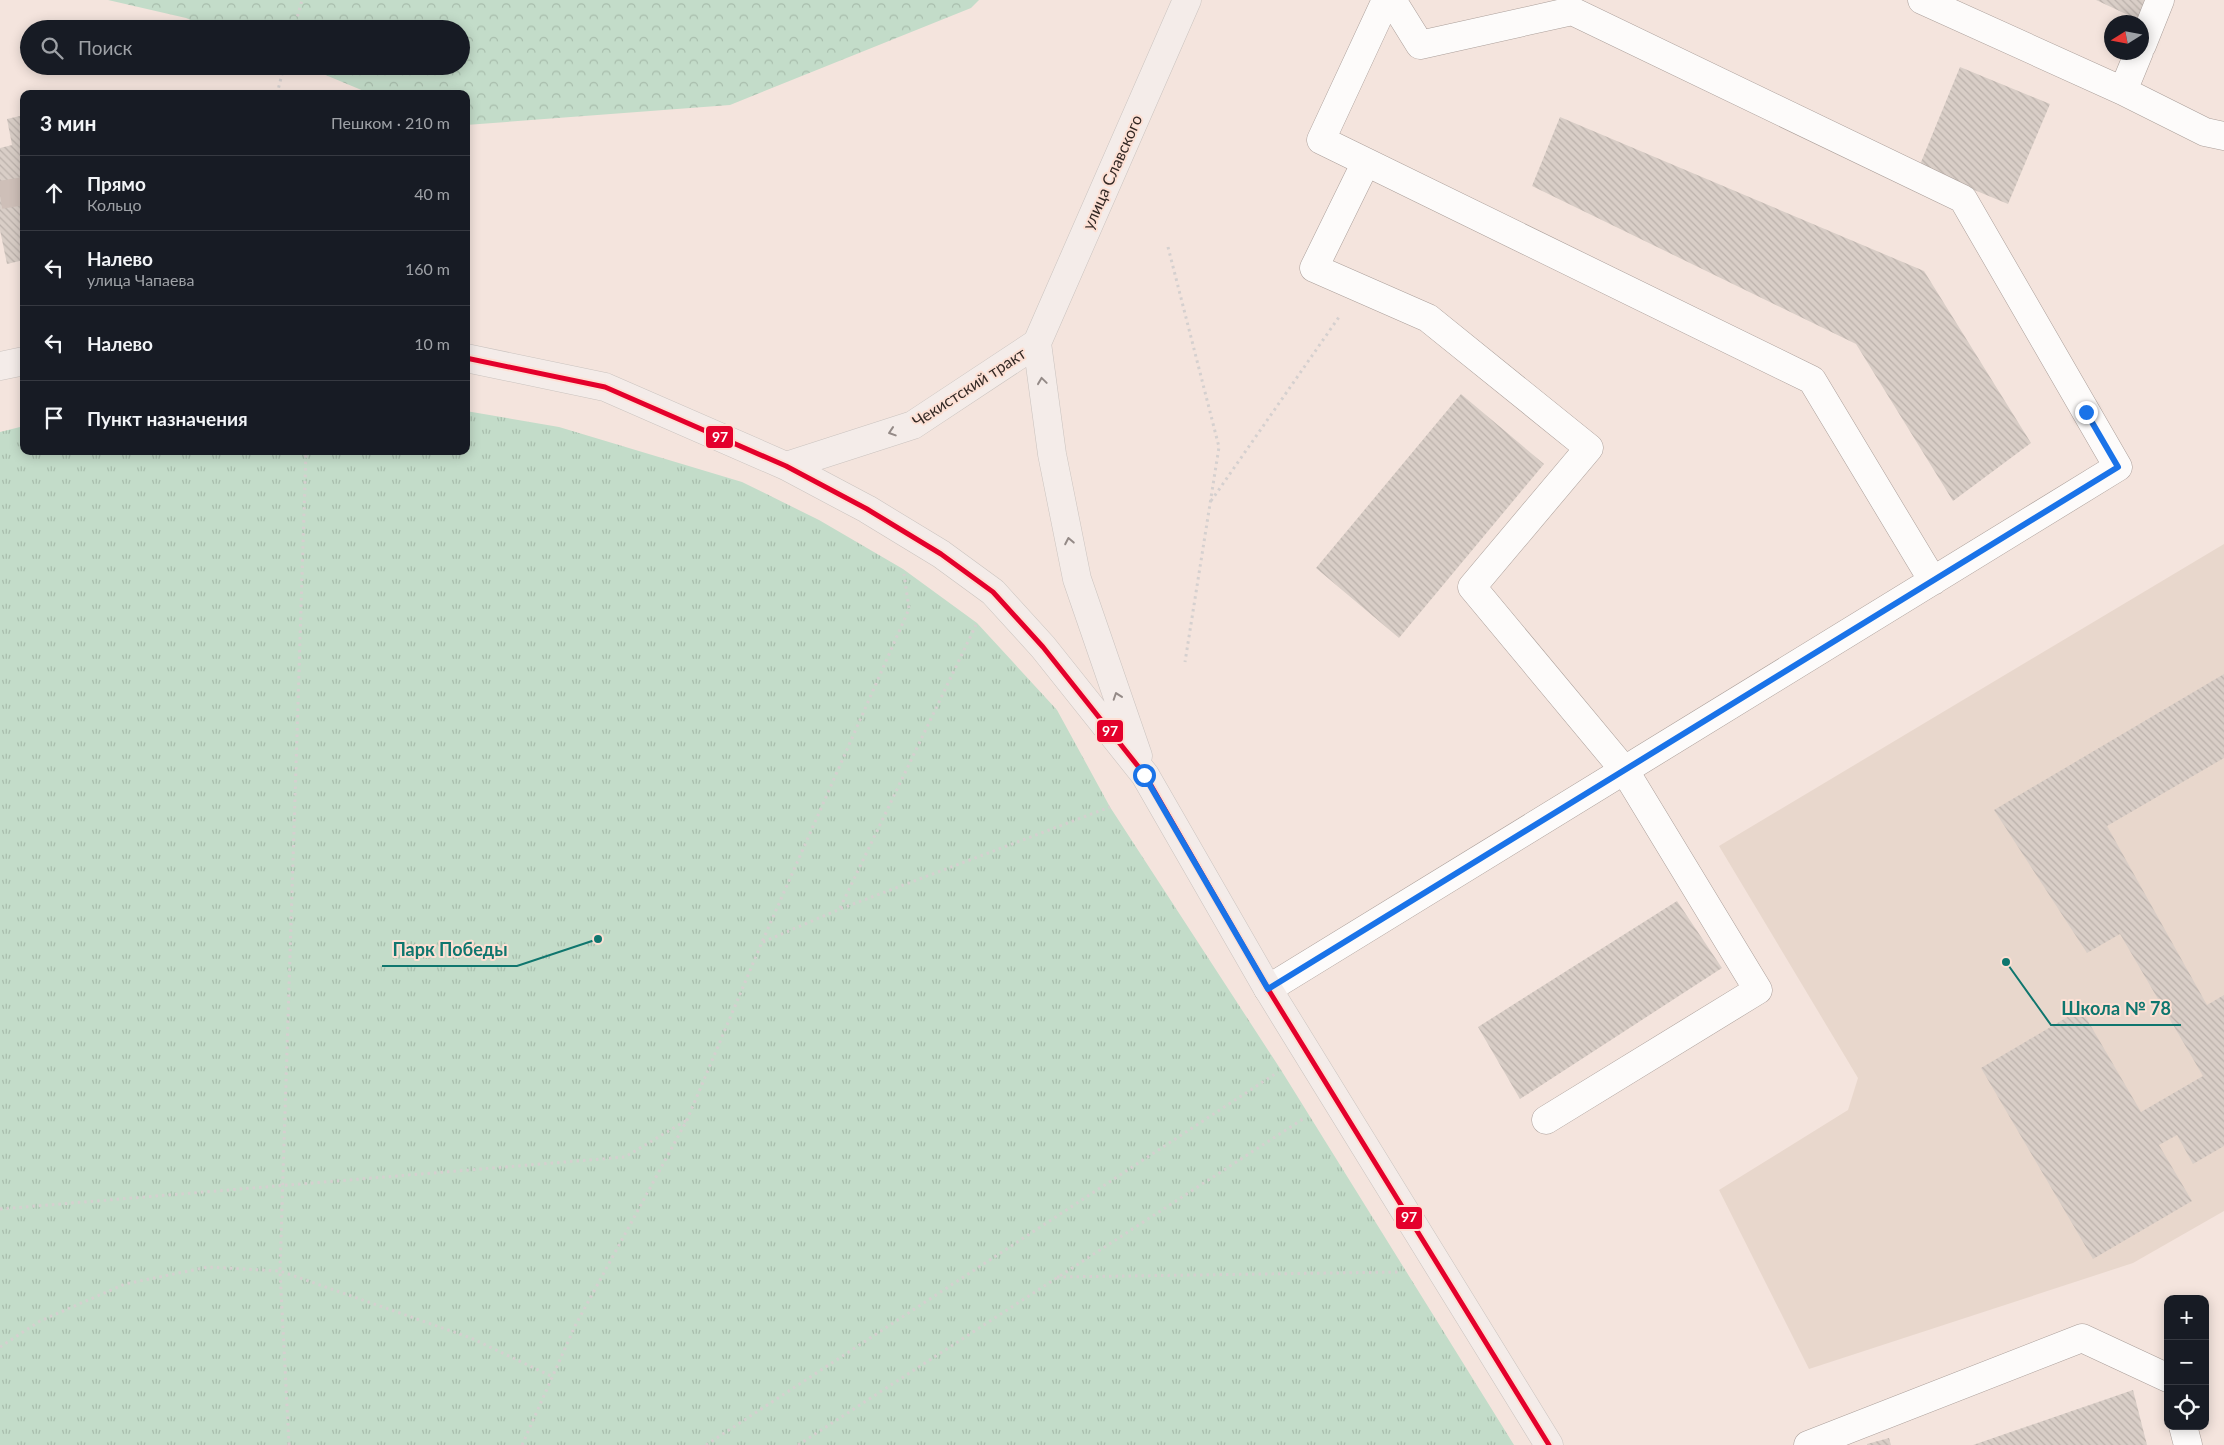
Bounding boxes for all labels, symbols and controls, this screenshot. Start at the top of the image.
north arrow [2104,15,2149,60]
search box [20,20,470,75]
icon: search [38,34,66,62]
text: Поиск [78,36,132,59]
text: 3 мин [40,110,97,135]
street label: улица Славского [1078,111,1145,232]
text: Пешком · 210 m [331,113,450,132]
text: Прямо [87,172,146,195]
icon: ahead [40,179,68,207]
text: 40 m [414,184,450,203]
text: Кольцо [87,195,142,214]
text: Налево [87,247,153,270]
icon: left [40,254,68,282]
text: 160 m [405,259,450,278]
text: улица Чапаева [87,270,194,289]
icon: left [40,329,68,357]
text: Налево [87,332,153,355]
text: 10 m [414,334,450,353]
street label: Чекистский тракт [908,343,1029,430]
one-way arrow [1038,377,1048,385]
route end [2075,401,2098,424]
icon: arrive [40,404,68,432]
text: Пункт назначения [87,407,248,430]
line badge: 97 [705,425,734,449]
one-way arrow [888,427,896,437]
text: 97 [712,428,728,445]
one-way arrow [1065,537,1075,545]
one-way arrow [1113,692,1123,701]
line badge: 97 [1096,719,1124,743]
text: 97 [1102,722,1118,739]
route start [1133,764,1156,787]
callout: Парк Победы [382,933,517,966]
text: Парк Победы [392,938,508,960]
callout: Школа № 78 [2051,992,2181,1025]
text: Школа № 78 [2061,997,2171,1019]
line badge: 97 [1395,1206,1423,1230]
text: 97 [1401,1208,1417,1225]
map controls [2164,1295,2209,1430]
button: + [2164,1295,2209,1340]
button: − [2164,1340,2209,1385]
button: locate [2164,1385,2209,1430]

